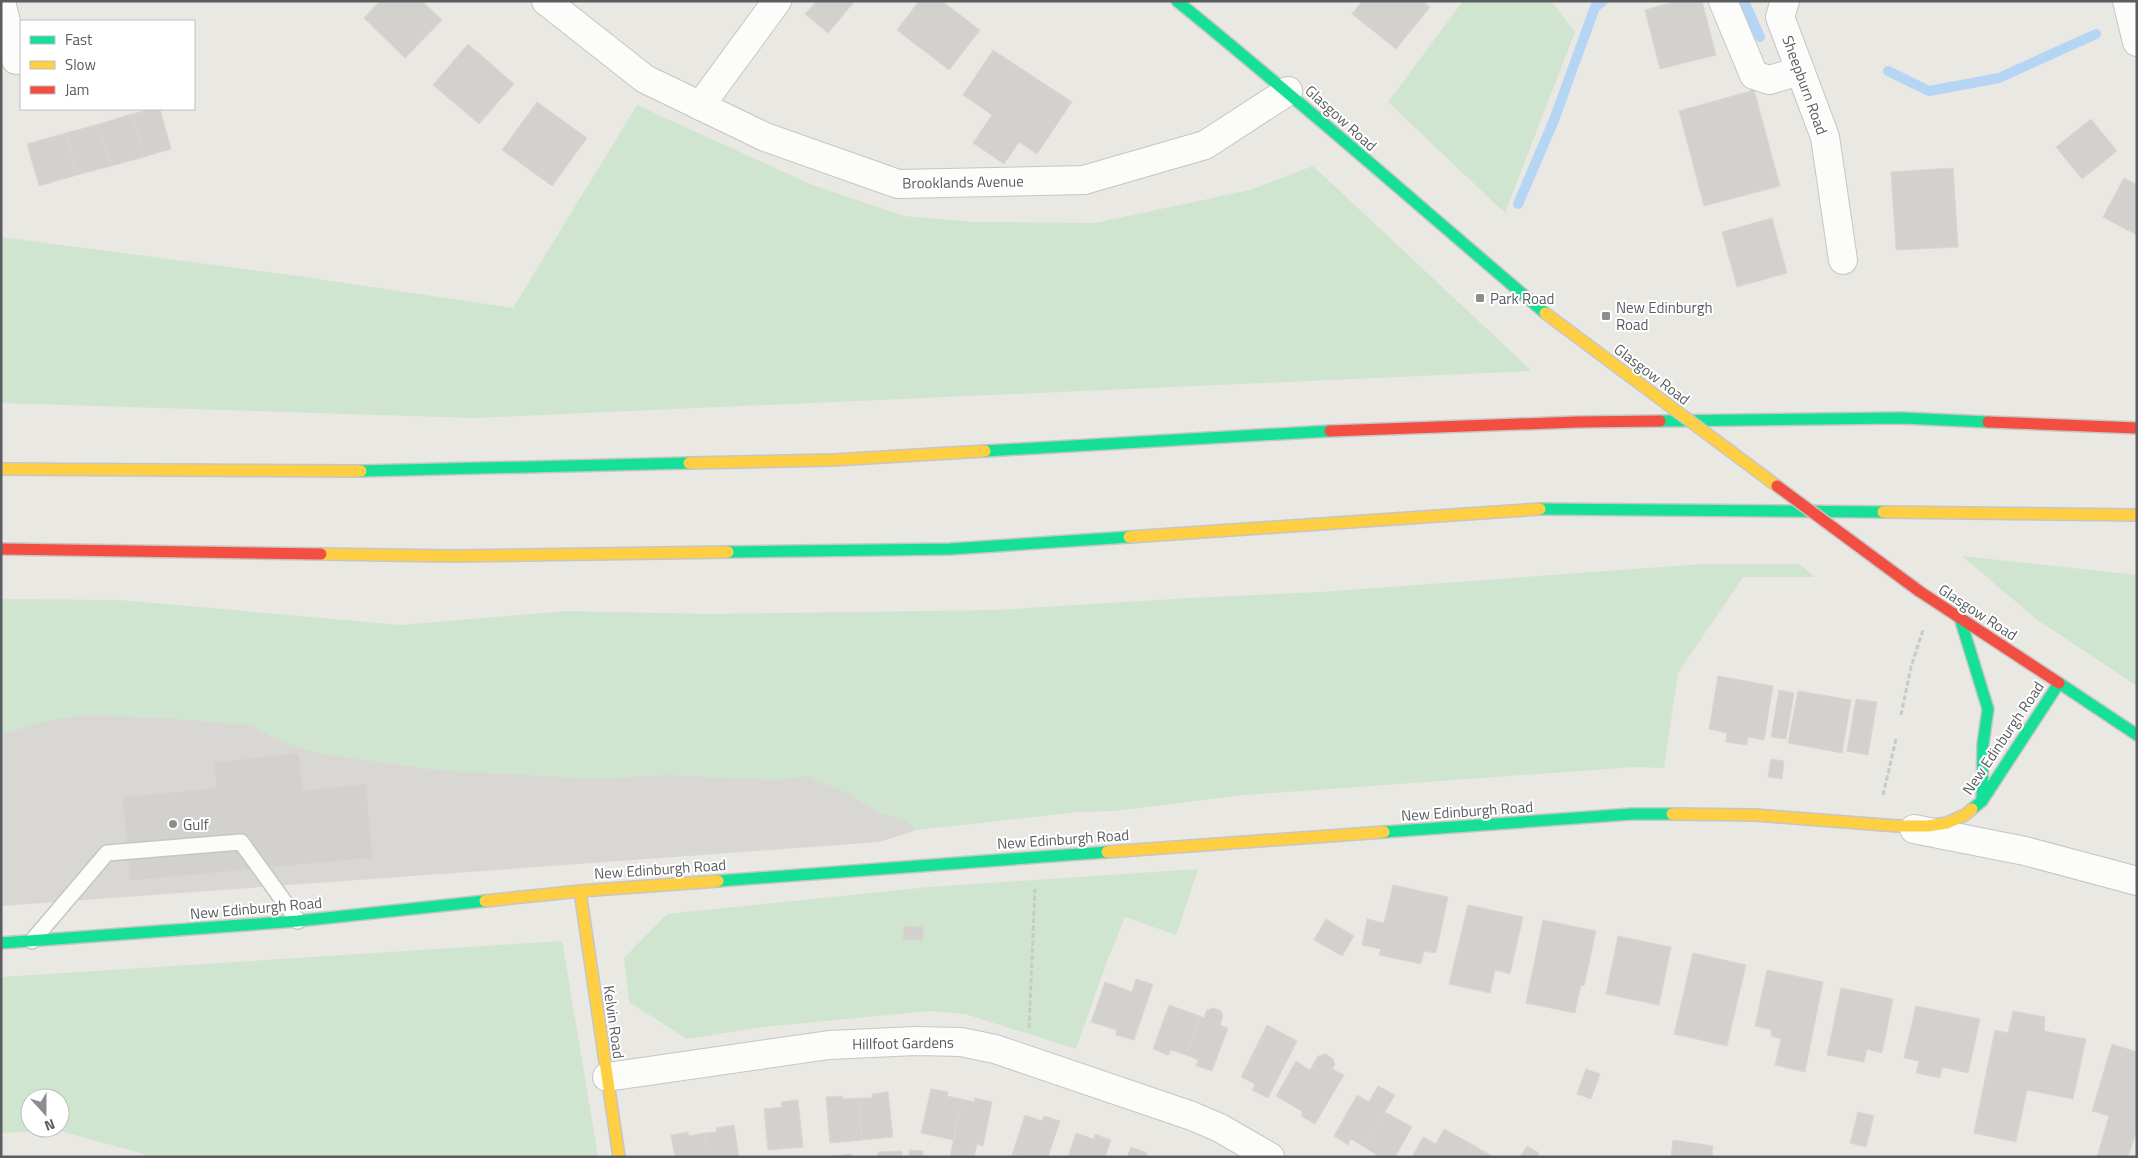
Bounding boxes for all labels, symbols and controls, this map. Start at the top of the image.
legend [20,20,195,110]
text: Fast [65,28,93,51]
street label: Sheepburn Road [1776,32,1834,138]
text: Slow [65,53,96,76]
text: Jam [65,78,89,101]
street label: Glasgow Road [1300,79,1382,157]
street label: Brooklands Avenue [902,169,1024,195]
place label: Park Road [1490,287,1555,310]
marker: Park Road [1474,292,1486,304]
place label: New Edinburgh Road [1616,296,1712,336]
marker: New Edinburgh Road [1600,310,1612,322]
street label: Glasgow Road [1609,338,1695,410]
street label: Glasgow Road [1934,578,2022,646]
street label: New Edinburgh Road [1956,677,2050,799]
street label: New Edinburgh Road [1400,795,1534,827]
place label: Gulf [183,813,209,836]
marker: Gulf [167,818,179,830]
street label: New Edinburgh Road [996,823,1130,855]
street label: New Edinburgh Road [593,853,727,885]
street label: New Edinburgh Road [189,891,323,925]
street label: Kelvin Road [597,984,631,1060]
street label: Hillfoot Gardens [852,1031,954,1055]
north arrow [20,1088,70,1138]
text: N [42,1114,58,1137]

